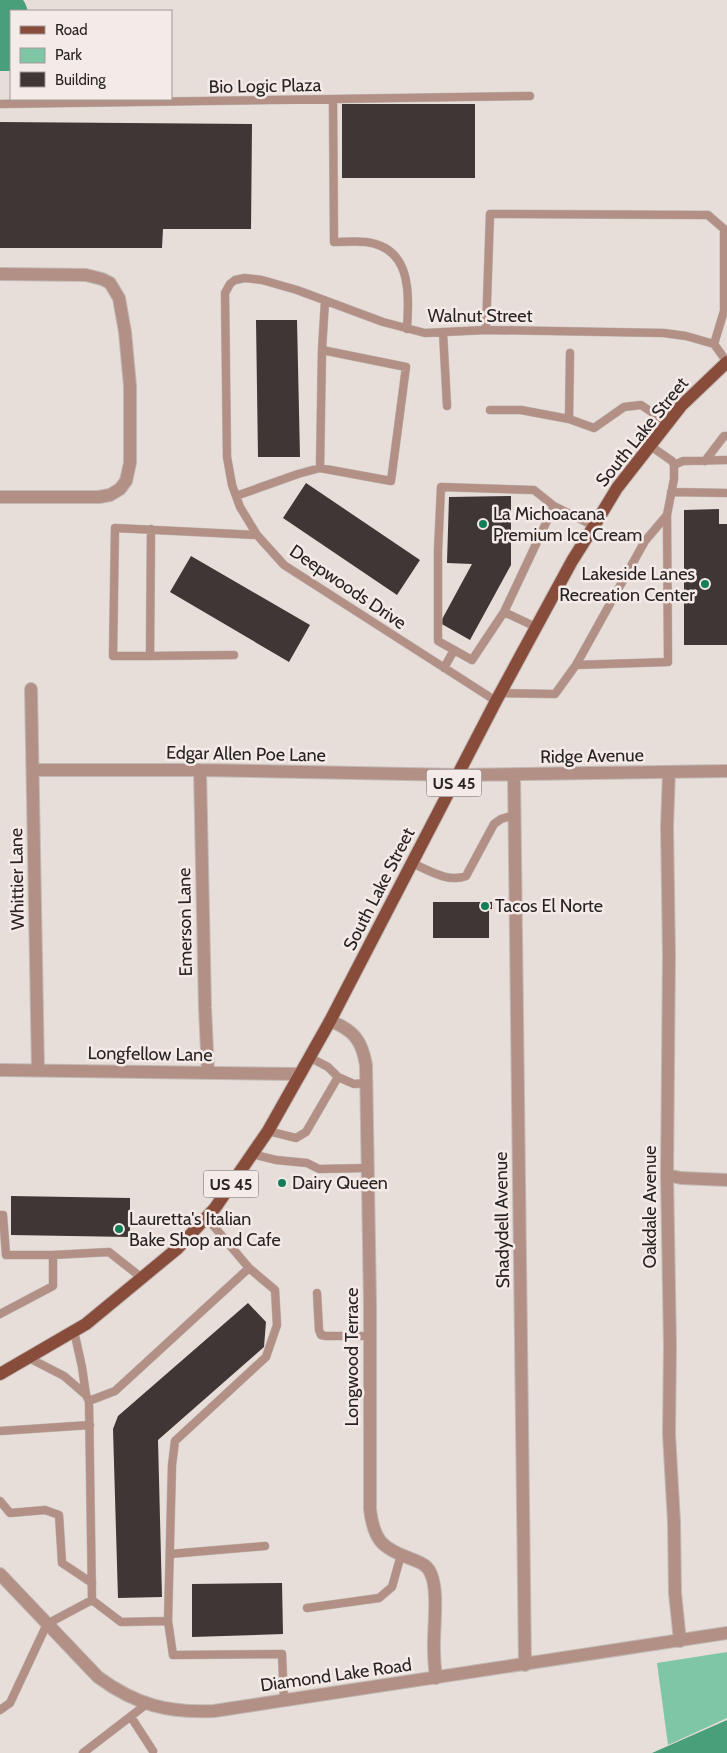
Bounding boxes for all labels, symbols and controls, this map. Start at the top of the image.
legend [10,10,172,100]
text: Road [55,21,88,39]
text: Park [55,46,82,64]
text: Building [55,71,106,89]
street label: Bio Logic Plaza [208,74,322,98]
street label: Walnut Street [427,305,533,327]
street label: South Lake Street [591,373,693,491]
place label: La Michoacana Premium Ice Cream [493,503,642,546]
marker: La Michoacana Premium Ice Cream [477,518,489,530]
street label: Deepwoods Drive [285,540,411,634]
place label: Lakeside Lanes Recreation Center [559,563,695,606]
marker: Lakeside Lanes Recreation Center [699,578,711,590]
street label: Edgar Allen Poe Lane [166,742,326,766]
street label: Ridge Avenue [540,744,644,768]
road number: US 45 [426,770,482,796]
street label: South Lake Street [339,824,419,954]
street label: Whittier Lane [5,828,29,930]
street label: Emerson Lane [173,867,197,977]
place label: Tacos El Norte [495,895,603,917]
marker: Tacos El Norte [479,900,491,912]
street label: Longfellow Lane [87,1042,213,1066]
street label: Oakdale Avenue [639,1145,661,1269]
street label: Shadydell Avenue [490,1152,514,1288]
road number: US 45 [204,1170,258,1198]
place label: Dairy Queen [292,1172,388,1194]
marker: Dairy Queen [276,1177,288,1189]
place label: Lauretta's Italian Bake Shop and Cafe [129,1208,281,1251]
marker: Lauretta's Italian Bake Shop and Cafe [113,1223,125,1235]
street label: Longwood Terrace [341,1287,363,1427]
street label: Diamond Lake Road [259,1653,413,1697]

